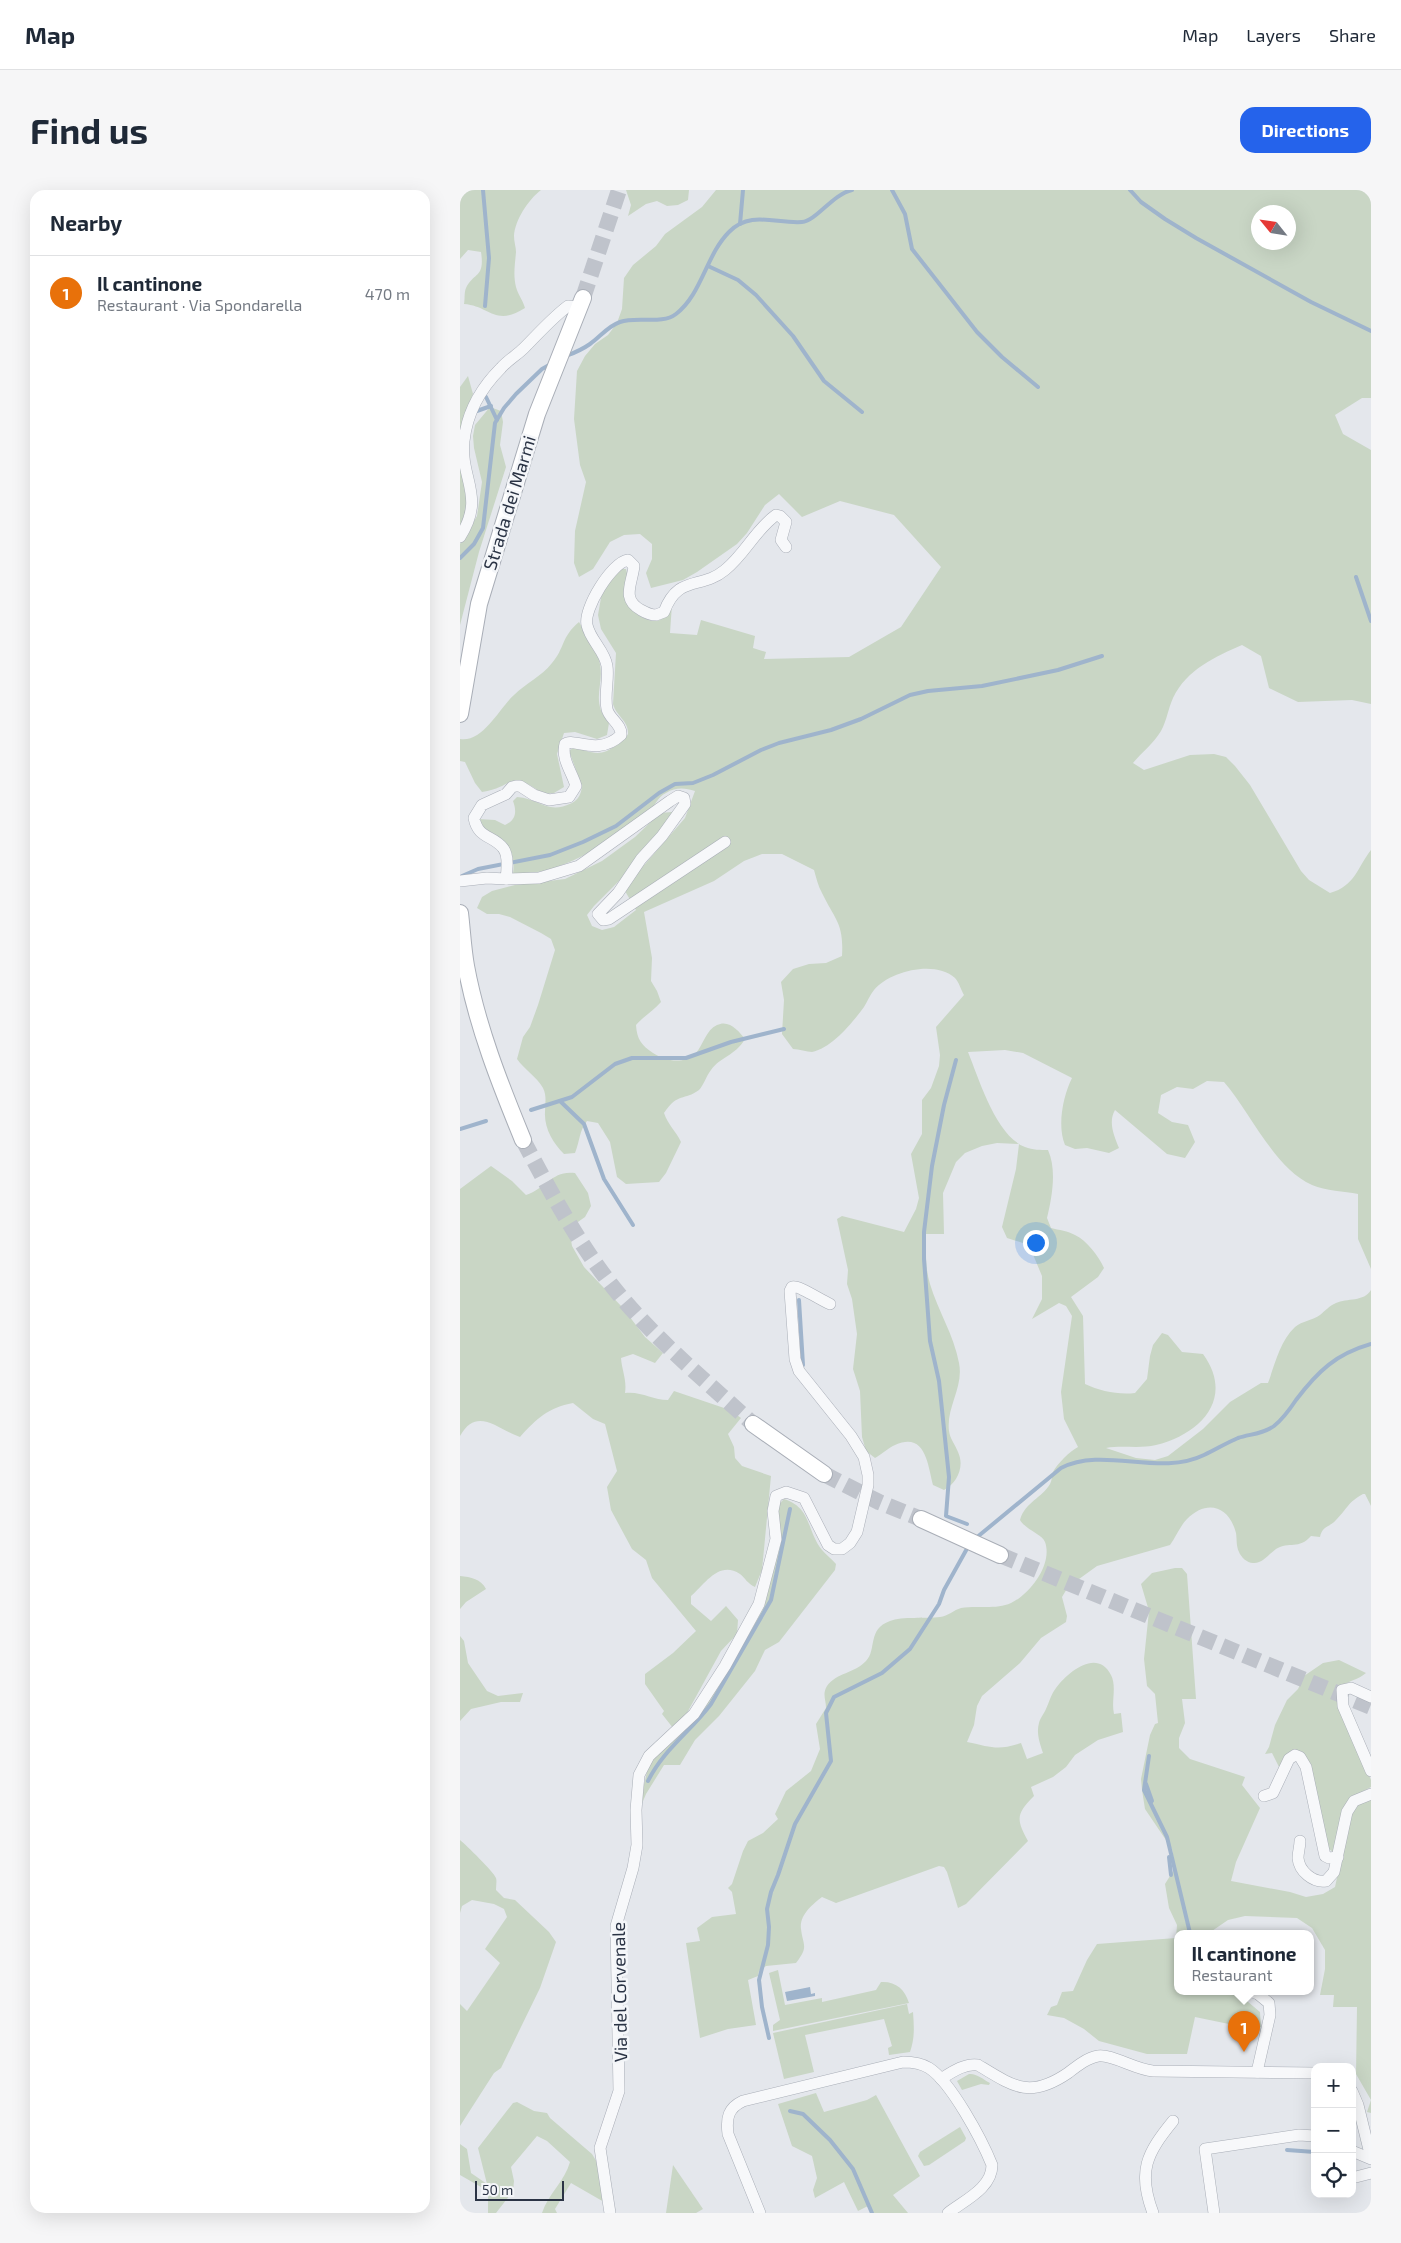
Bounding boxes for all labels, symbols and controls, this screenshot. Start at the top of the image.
text: Map [25,20,75,49]
text: Map [1182,24,1218,46]
text: Layers [1246,24,1301,46]
text: Share [1329,24,1376,46]
button: Directions [1240,107,1371,153]
text: Find us [30,109,148,151]
north arrow [1251,205,1296,250]
text: Nearby [50,210,122,235]
text: Il cantinone [97,272,202,295]
text: 1 [63,284,69,303]
text: 470 m [365,284,410,303]
text: Restaurant · Via Spondarella [97,295,302,314]
street label: Strada dei Marmi [478,433,540,573]
your location [1023,1230,1049,1256]
street label: Via del Corvenale [607,1922,631,2062]
popup [1174,1930,1314,1995]
text: Il cantinone [1191,1942,1297,1965]
text: Restaurant [1191,1965,1273,1984]
pin: 1 [1228,2011,1260,2052]
map controls [1311,2063,1356,2198]
button: + [1311,2063,1356,2108]
button: − [1311,2108,1356,2153]
button: locate [1311,2153,1356,2198]
scale bar [475,2178,564,2201]
text: 50 m [482,2181,513,2198]

